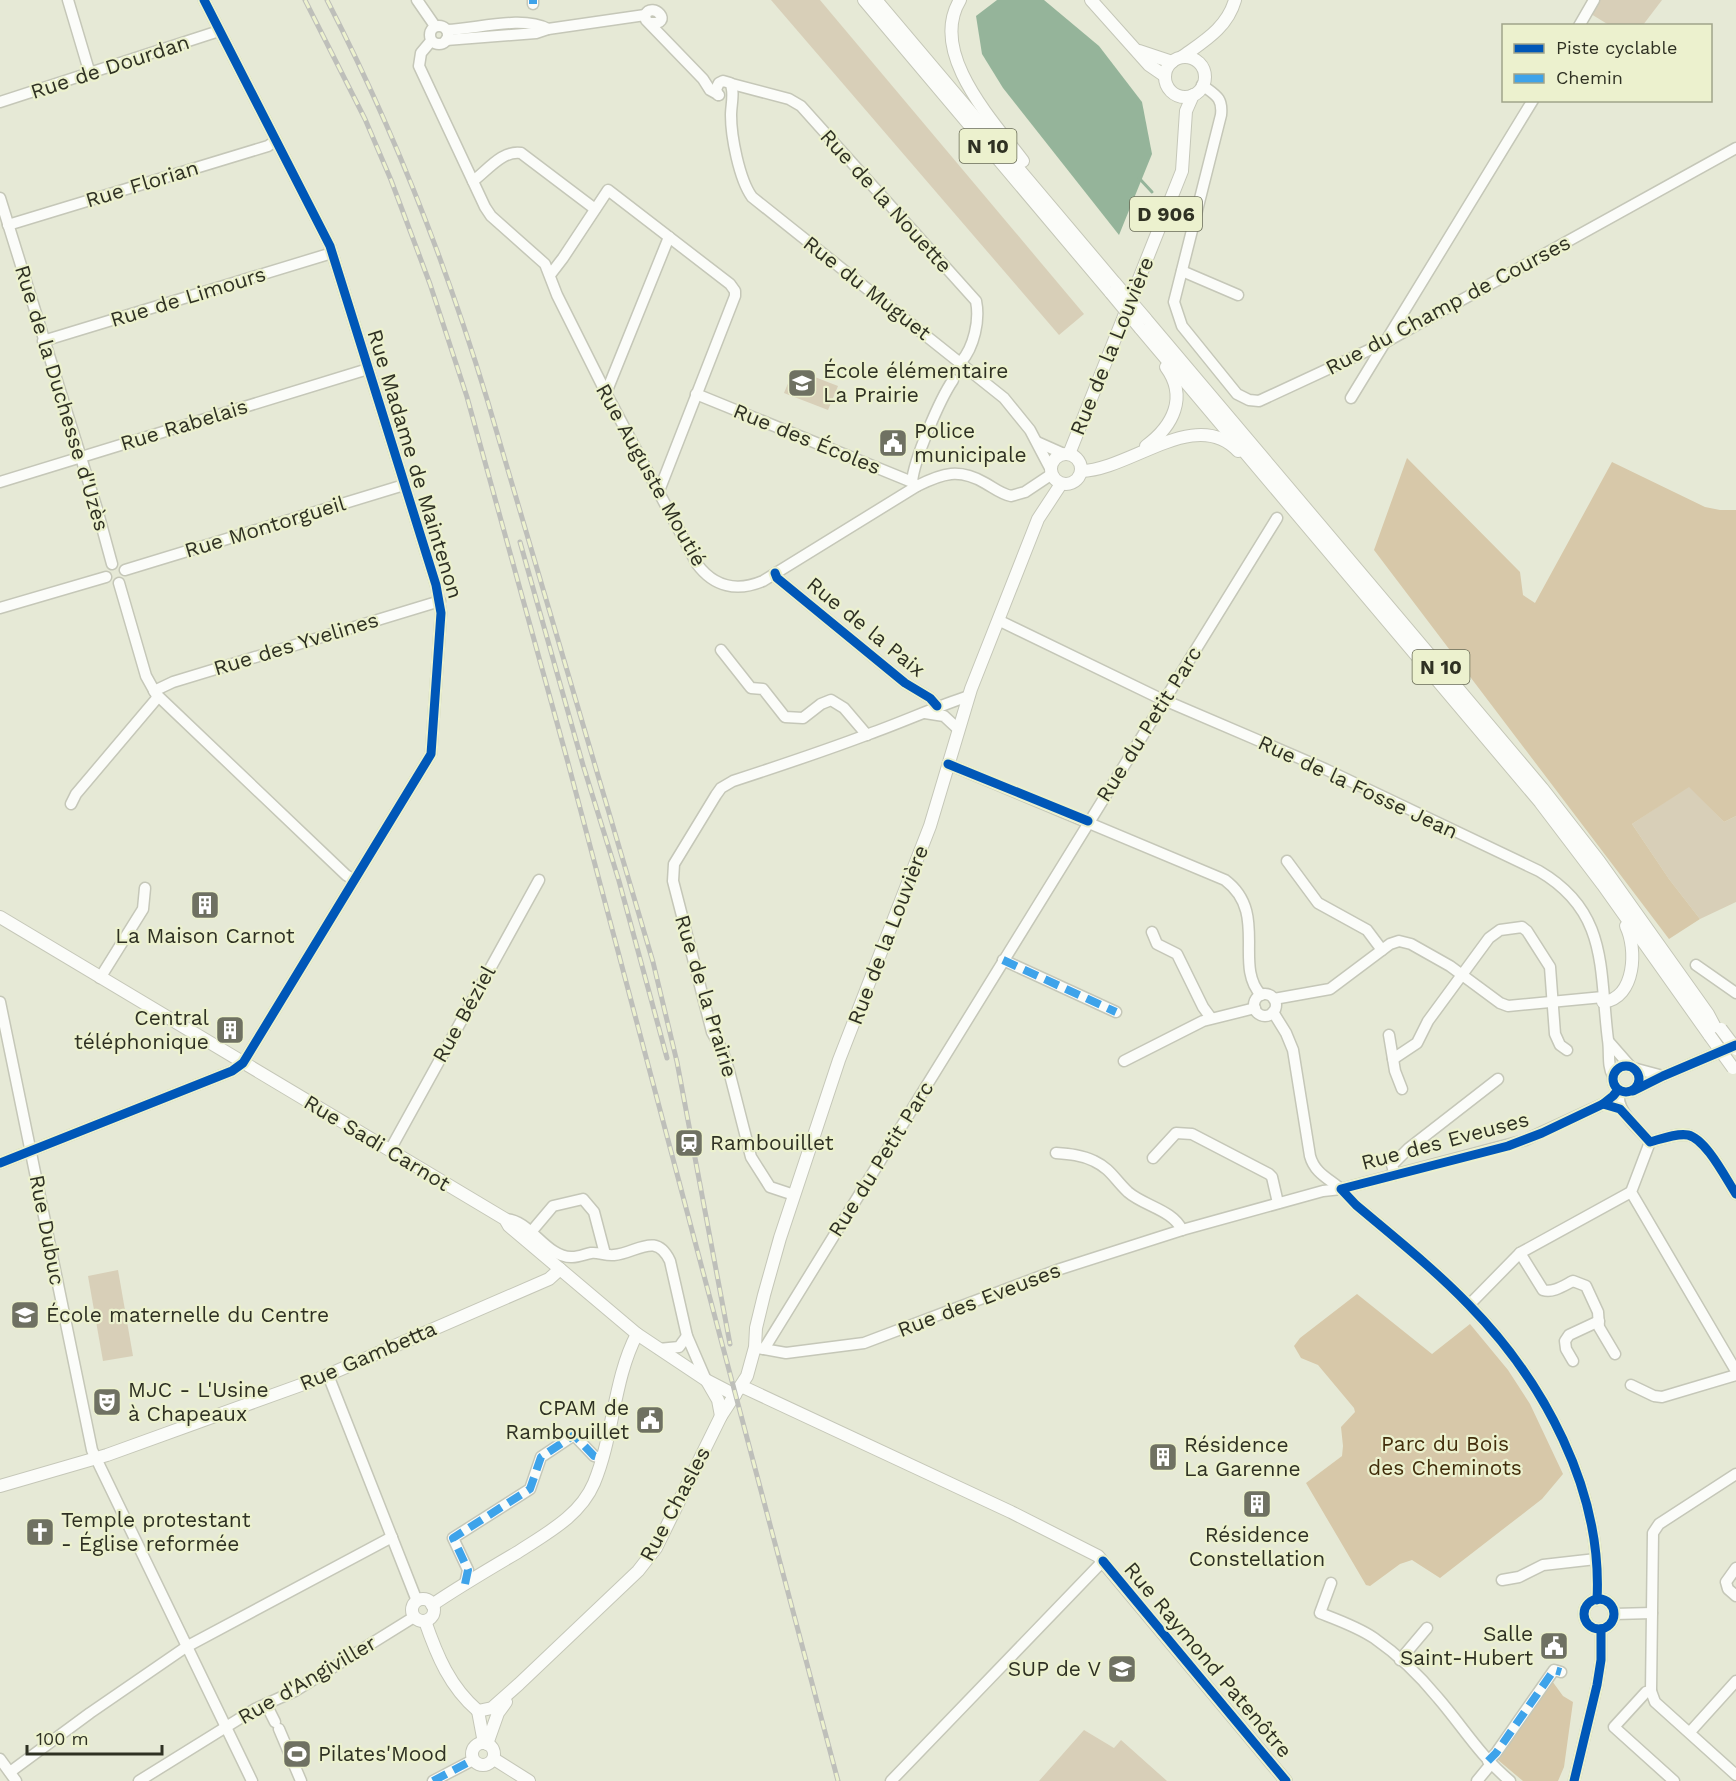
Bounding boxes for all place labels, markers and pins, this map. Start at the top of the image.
place label: École élémentaire La Prairie [823,358,1008,407]
school or university icon: École élémentaire La Prairie [786,367,818,399]
place label: Police municipale [914,418,1027,467]
public building icon: Police municipale [877,427,909,459]
building icon: La Maison Carnot [189,889,221,921]
place label: La Maison Carnot [115,923,295,948]
place label: Central téléphonique [74,1005,210,1054]
building icon: Central téléphonique [214,1014,246,1046]
station icon: Rambouillet [673,1127,705,1159]
place label: Rambouillet [710,1130,834,1155]
school or university icon: École maternelle du Centre [9,1299,41,1331]
place label: École maternelle du Centre [46,1302,329,1327]
place label: MJC - L'Usine à Chapeaux [128,1377,269,1426]
theatre icon: MJC - L'Usine à Chapeaux [91,1386,123,1418]
place label: CPAM de Rambouillet [505,1395,629,1444]
public building icon: CPAM de Rambouillet [634,1404,666,1436]
place label: Résidence La Garenne [1184,1432,1301,1481]
building icon: Résidence La Garenne [1147,1441,1179,1473]
building icon: Résidence Constellation [1241,1488,1273,1520]
place label: Temple protestant - Église reformée [61,1507,251,1556]
church icon: Temple protestant - Église reformée [24,1516,56,1548]
place label: Résidence Constellation [1189,1522,1325,1571]
place label: Salle Saint-Hubert [1400,1621,1533,1670]
public building icon: Salle Saint-Hubert [1538,1630,1570,1662]
school or university icon: SUP de V [1106,1653,1138,1685]
place label: SUP de V [1008,1656,1101,1681]
sports icon: Pilates'Mood [281,1738,313,1770]
place label: Pilates'Mood [318,1741,447,1766]

